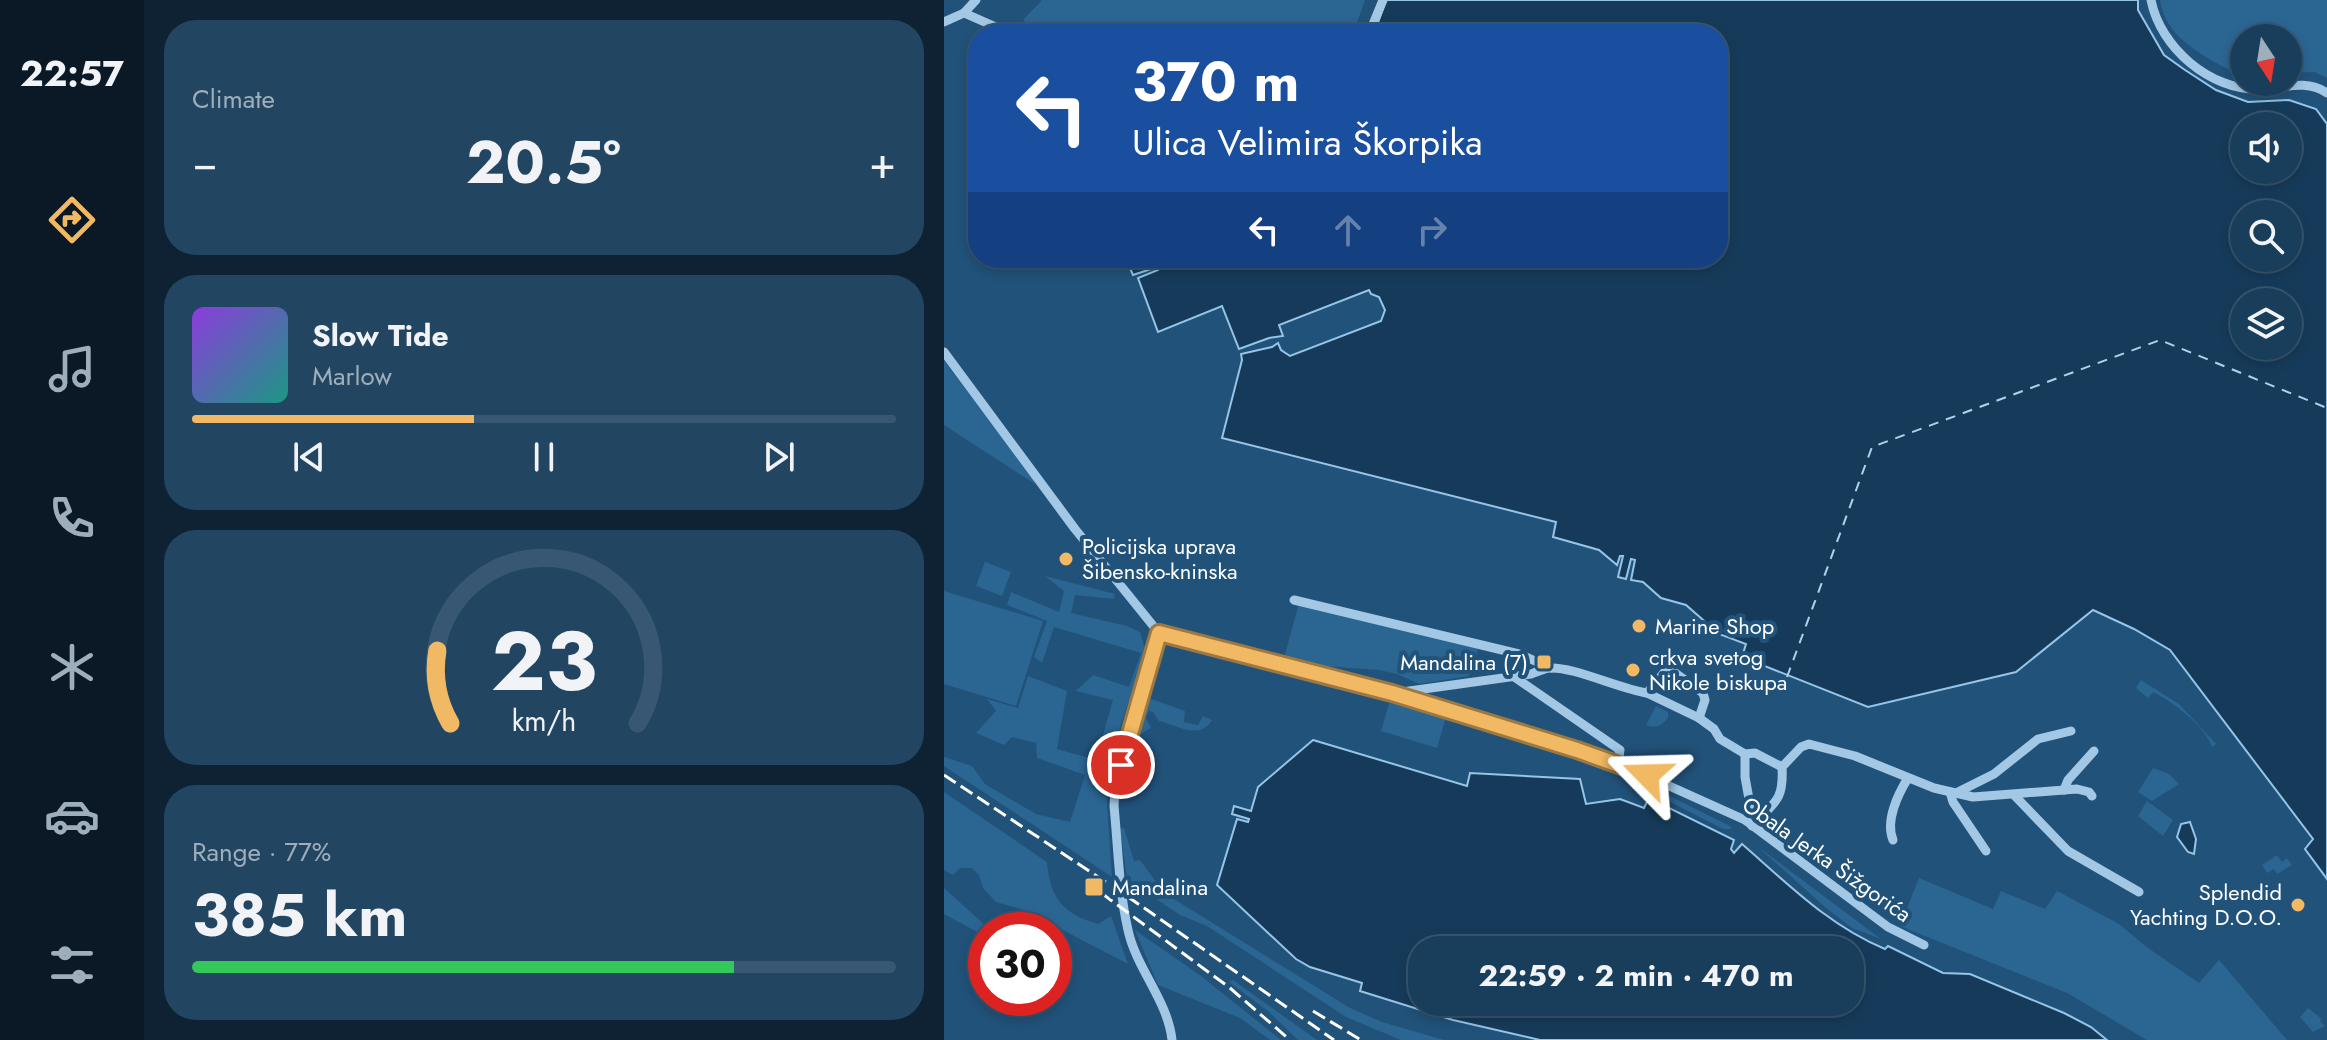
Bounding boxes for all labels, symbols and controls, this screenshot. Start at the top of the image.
north arrow [2230,24,2302,96]
map controls [2230,24,2302,360]
text: 370 m [1132,41,1300,122]
text: 22:57 [20,47,124,99]
icon: left [1000,56,1104,160]
text: Climate [192,80,275,118]
button: sound [2230,112,2302,184]
text: Ulica Velimira Škorpika [1132,116,1483,168]
text: 20.5° [466,119,621,206]
text: − [192,131,218,195]
text: + [869,131,896,195]
icon: directions [44,192,100,248]
button: search [2230,200,2302,272]
icon: left [1242,208,1286,252]
icon: ahead [1326,208,1370,252]
icon: right [1410,208,1454,252]
button: layers [2230,288,2302,360]
text: Slow Tide [312,314,449,357]
icon: music [44,341,100,397]
text: Marlow [312,357,392,395]
icon: previous [287,435,331,479]
icon: pause [522,435,566,479]
icon: next [757,435,801,479]
icon: phone [44,490,100,546]
place label: Policijska uprava Šibensko-kninska [1082,530,1238,587]
marker: Policijska uprava Šibensko-kninska [1057,550,1075,568]
text: 23 [491,600,597,720]
place label: Marine Shop [1655,610,1774,642]
marker: Marine Shop [1630,617,1648,635]
icon: climate [44,639,100,695]
place label: crkva svetog Nikole biskupa [1649,641,1787,698]
place label: Mandalina (7) [1400,646,1528,678]
marker: Mandalina (7) [1535,653,1553,671]
marker: crkva svetog Nikole biskupa [1624,661,1642,679]
text: km/h [512,700,576,742]
pin [1087,731,1155,799]
position arrow [1605,733,1689,817]
icon: arrive [1099,743,1143,787]
icon: car [44,788,100,844]
street label: Obala Jerka Šižgorića [1736,788,1918,930]
text: Range · 77% [192,833,331,871]
place label: Mandalina [1112,871,1208,903]
text: 385 km [192,872,407,959]
marker: Mandalina [1083,876,1105,898]
place label: Splendid Yachting D.O.O. [2130,876,2282,933]
marker: Splendid Yachting D.O.O. [2289,896,2307,914]
speed limit sign: 30 [968,912,1072,1016]
icon: filters [44,937,100,993]
text: 22:59 · 2 min · 470 m [1478,954,1794,997]

